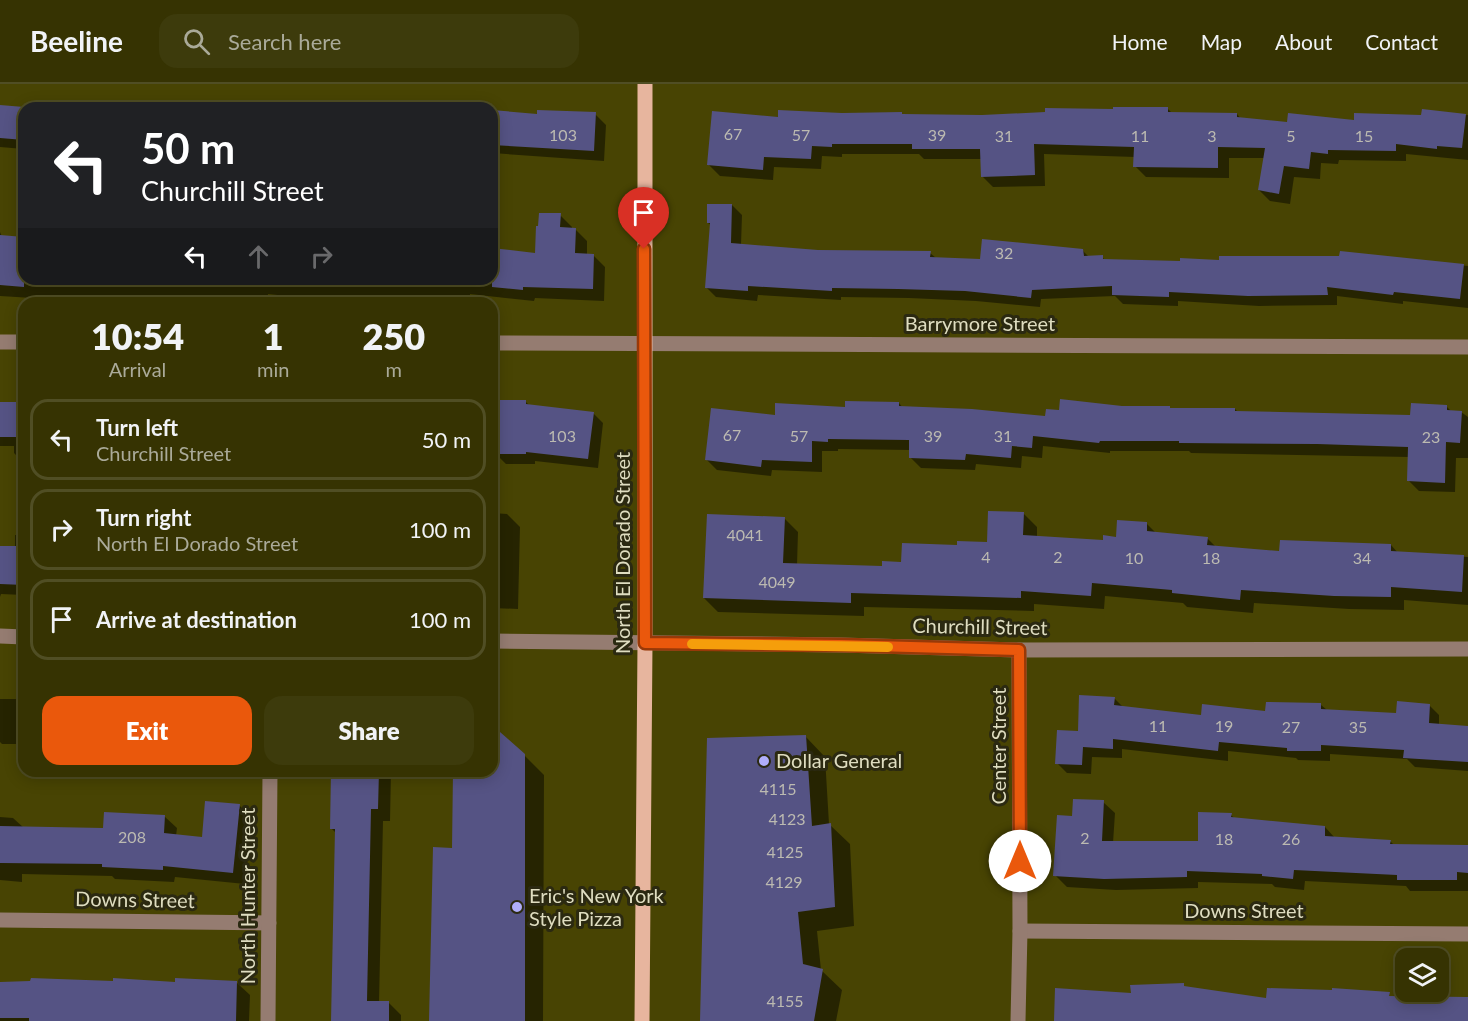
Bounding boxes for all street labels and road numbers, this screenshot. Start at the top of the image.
street label: Barrymore Street [905,311,1055,335]
street label: North El Dorado Street [610,452,634,654]
street label: Churchill Street [912,613,1048,639]
street label: Center Street [986,687,1010,805]
street label: North Hunter Street [235,808,259,984]
street label: Downs Street [75,886,195,912]
street label: Downs Street [1184,898,1304,922]

